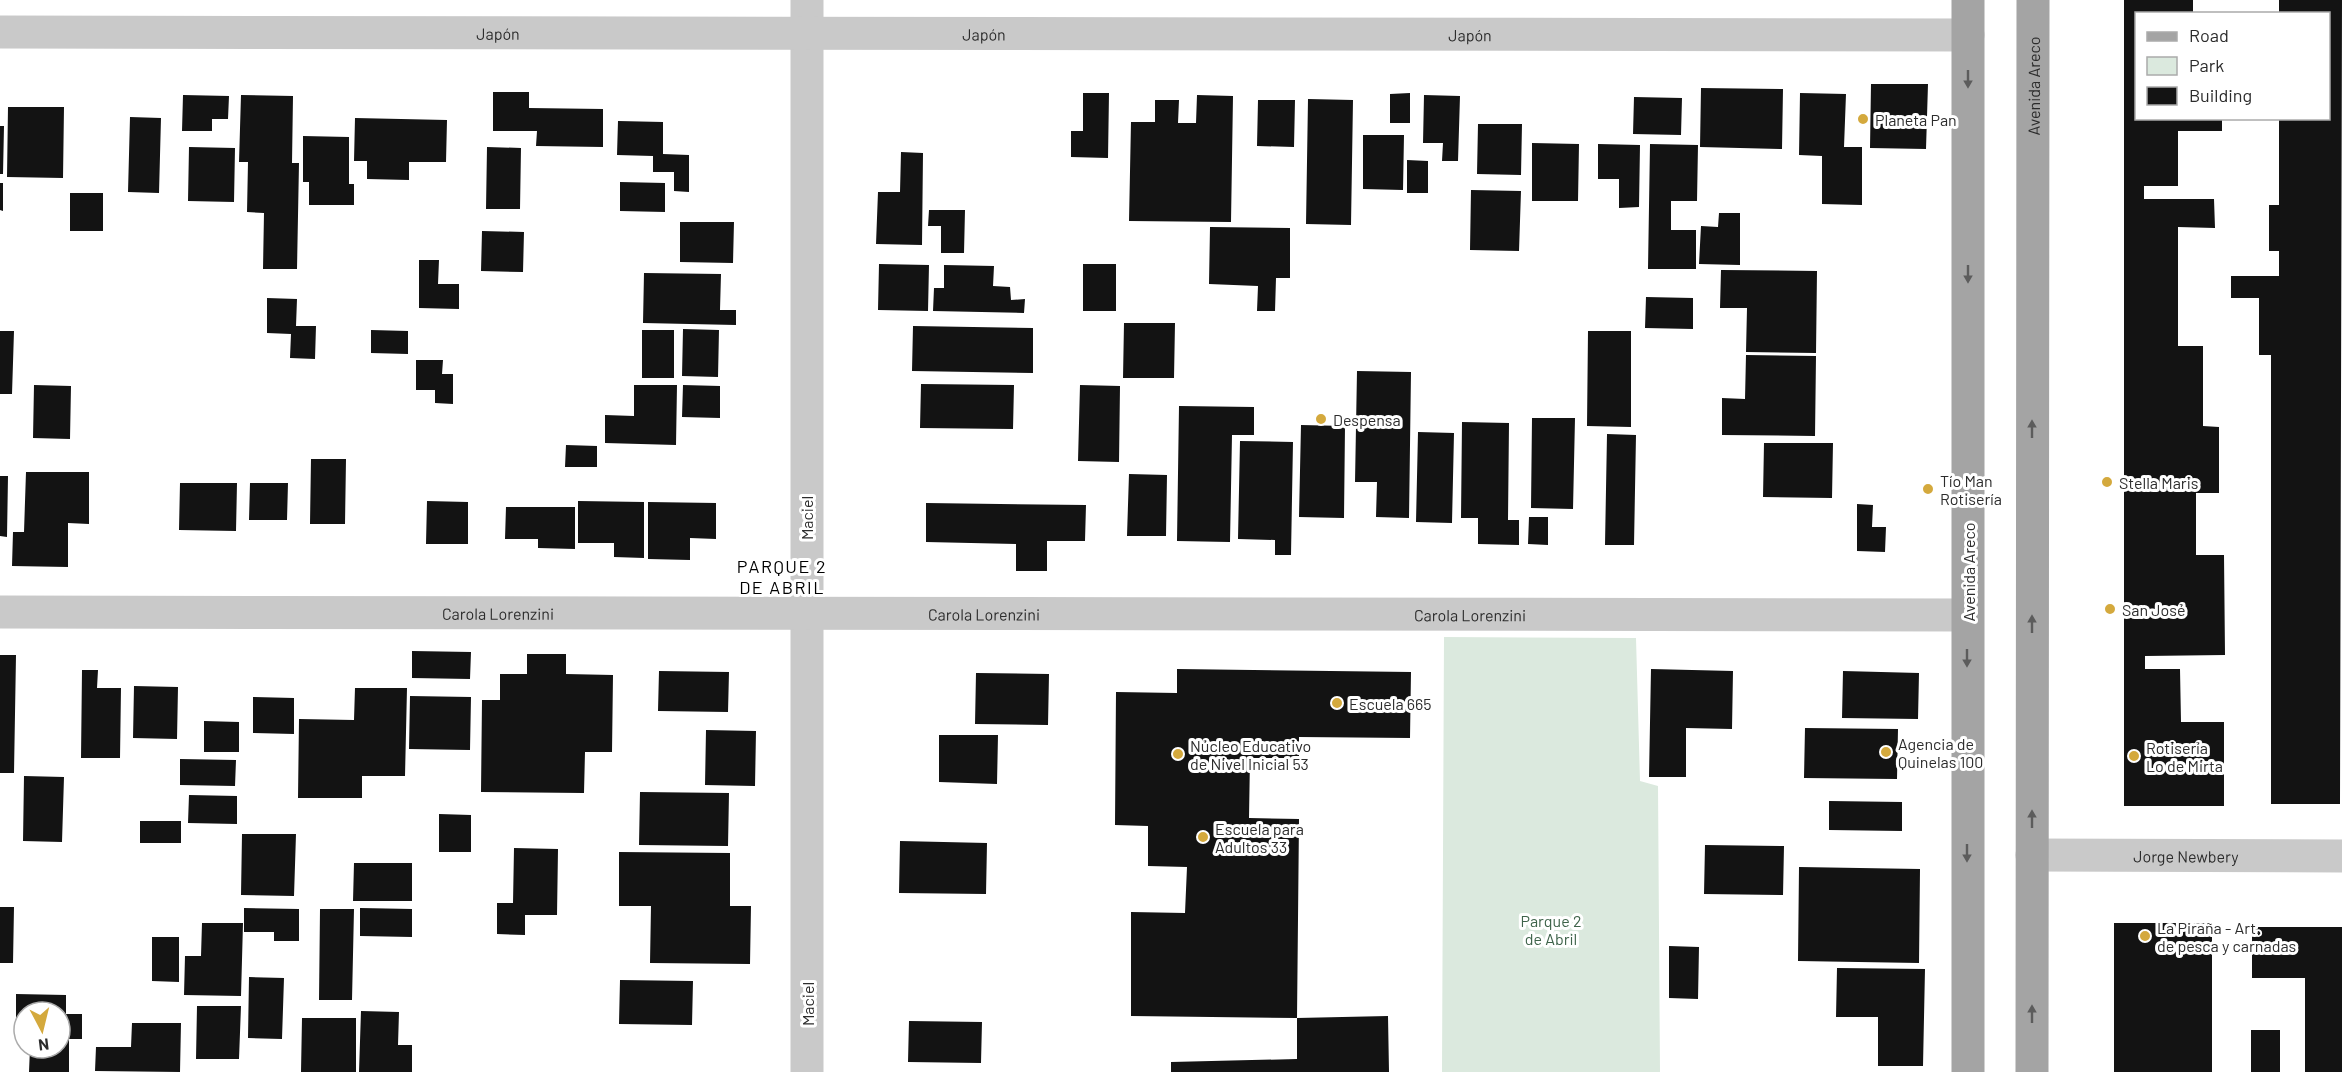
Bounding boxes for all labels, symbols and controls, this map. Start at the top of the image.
legend [2135,12,2330,120]
street label: Japón [476,23,520,42]
street label: Japón [962,24,1006,43]
text: Road [2189,24,2229,46]
street label: Japón [1448,25,1492,44]
street label: Avenida Areco [2023,36,2042,136]
text: Park [2189,54,2224,76]
one-way arrow [1963,70,1973,89]
text: Building [2189,84,2252,106]
place label: Planeta Pan [1875,110,1957,129]
marker: Planeta Pan [1856,112,1870,126]
one-way arrow [1963,265,1973,284]
place label: Despensa [1333,410,1401,429]
marker: Despensa [1314,412,1328,426]
one-way arrow [2027,419,2037,438]
place label: Tío Man Rotisería [1940,471,2002,508]
place label: Stella Maris [2119,473,2198,492]
marker: Stella Maris [2100,475,2114,489]
marker: Tío Man Rotisería [1921,482,1935,496]
street label: Maciel [797,496,816,540]
street label: Avenida Areco [1959,523,1978,621]
district label: PARQUE 2 DE ABRIL [737,555,827,598]
place label: San José [2122,600,2186,619]
marker: San José [2103,602,2117,616]
street label: Carola Lorenzini [442,603,554,622]
street label: Carola Lorenzini [928,604,1040,623]
street label: Carola Lorenzini [1414,605,1526,624]
one-way arrow [2027,614,2037,633]
one-way arrow [1962,649,1972,668]
place label: Escuela 665 [1349,694,1432,713]
marker: Escuela 665 [1330,696,1344,710]
place label: Agencia de Quinelas 100 [1898,734,1983,771]
place label: Núcleo Educativo de Nivel Inicial 53 [1190,736,1311,773]
place label: Rotisería Lo de Mirta [2146,738,2223,775]
marker: Agencia de Quinelas 100 [1879,745,1893,759]
marker: Núcleo Educativo de Nivel Inicial 53 [1171,747,1185,761]
marker: Rotisería Lo de Mirta [2127,749,2141,763]
one-way arrow [2027,809,2037,828]
place label: Escuela para Adultos 33 [1215,819,1304,856]
marker: Escuela para Adultos 33 [1196,830,1210,844]
one-way arrow [1962,844,1972,863]
street label: Jorge Newbery [2133,846,2239,865]
park label: Parque 2 de Abril [1521,911,1581,948]
place label: La Piraña - Art. de pesca y carnadas [2157,918,2296,955]
marker: La Piraña - Art. de pesca y carnadas [2138,929,2152,943]
street label: Maciel [798,982,817,1026]
north arrow [12,1000,72,1060]
one-way arrow [2027,1004,2037,1023]
text: N [37,1035,50,1055]

